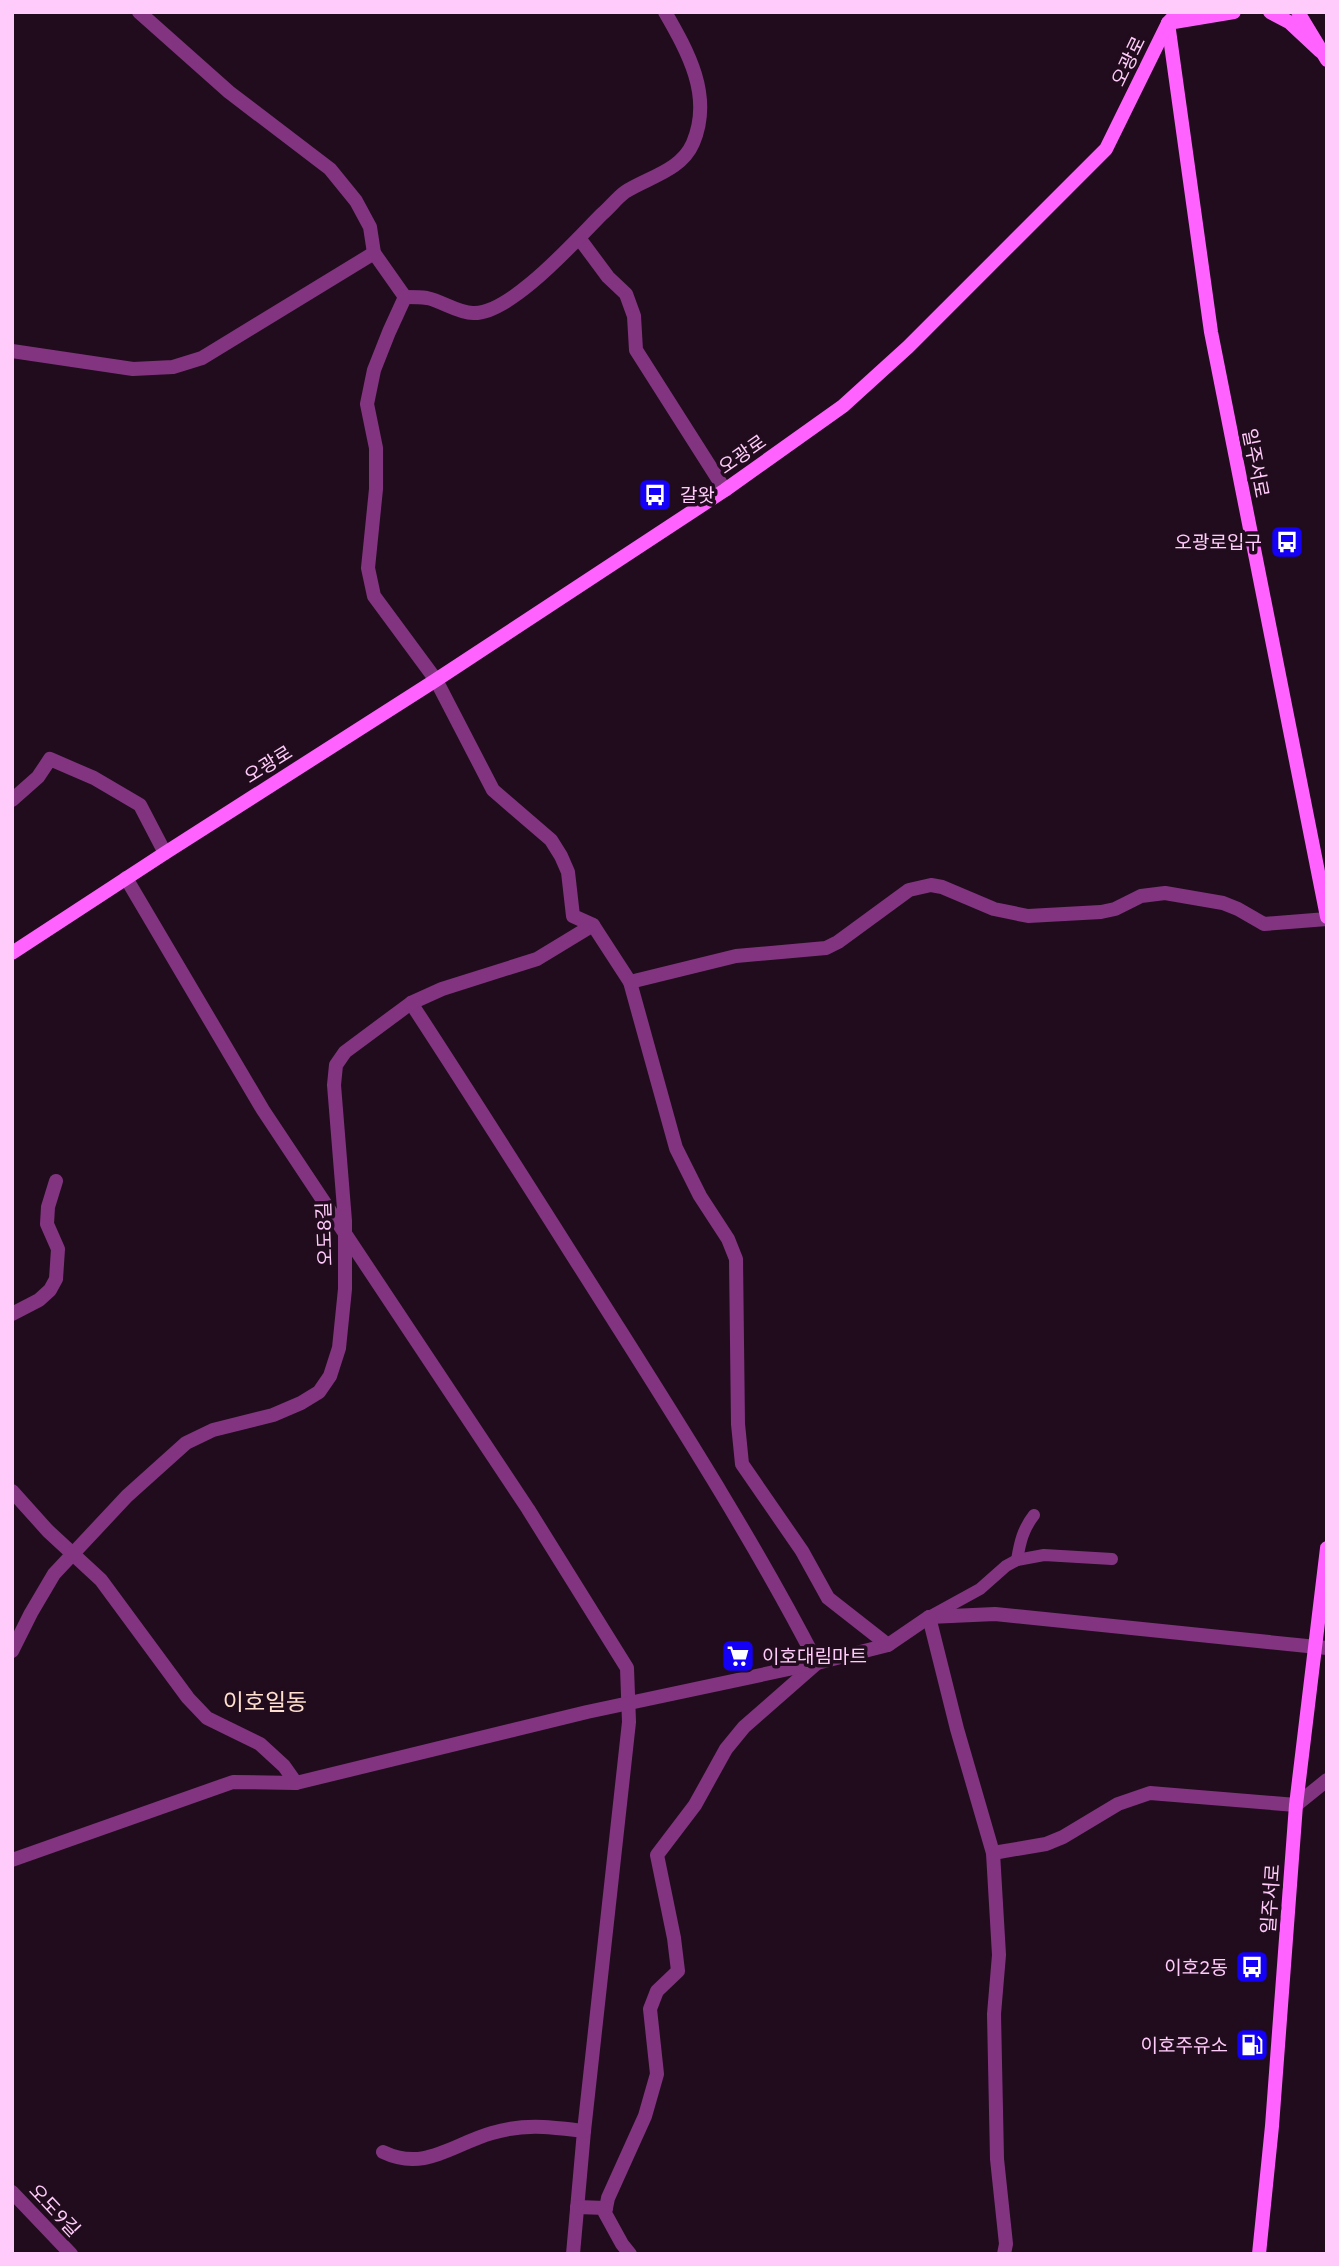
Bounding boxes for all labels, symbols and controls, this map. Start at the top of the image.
street label: 오광로 [1106,32,1150,90]
street label: 일주서로 [1238,426,1274,500]
street label: 오광로 [714,429,770,479]
bus stop icon: 갈왓 [636,476,674,514]
place label: 갈왓 [680,483,715,507]
bus stop icon: 오광로입구 [1268,523,1306,561]
place label: 오광로입구 [1175,530,1262,554]
street label: 오광로 [239,740,297,788]
street label: 오도8길 [311,1202,337,1266]
supermarket icon: 이호대림마트 [719,1637,757,1675]
place label: 이호대림마트 [762,1644,867,1668]
district label: 이호일동 [223,1686,307,1716]
street label: 일주서로 [1256,1863,1284,1935]
bus stop icon: 이호2동 [1233,1948,1271,1986]
place label: 이호2동 [1164,1955,1228,1979]
fuel station icon: 이호주유소 [1233,2026,1271,2064]
place label: 이호주유소 [1141,2033,1228,2057]
street label: 오도9길 [24,2178,86,2242]

